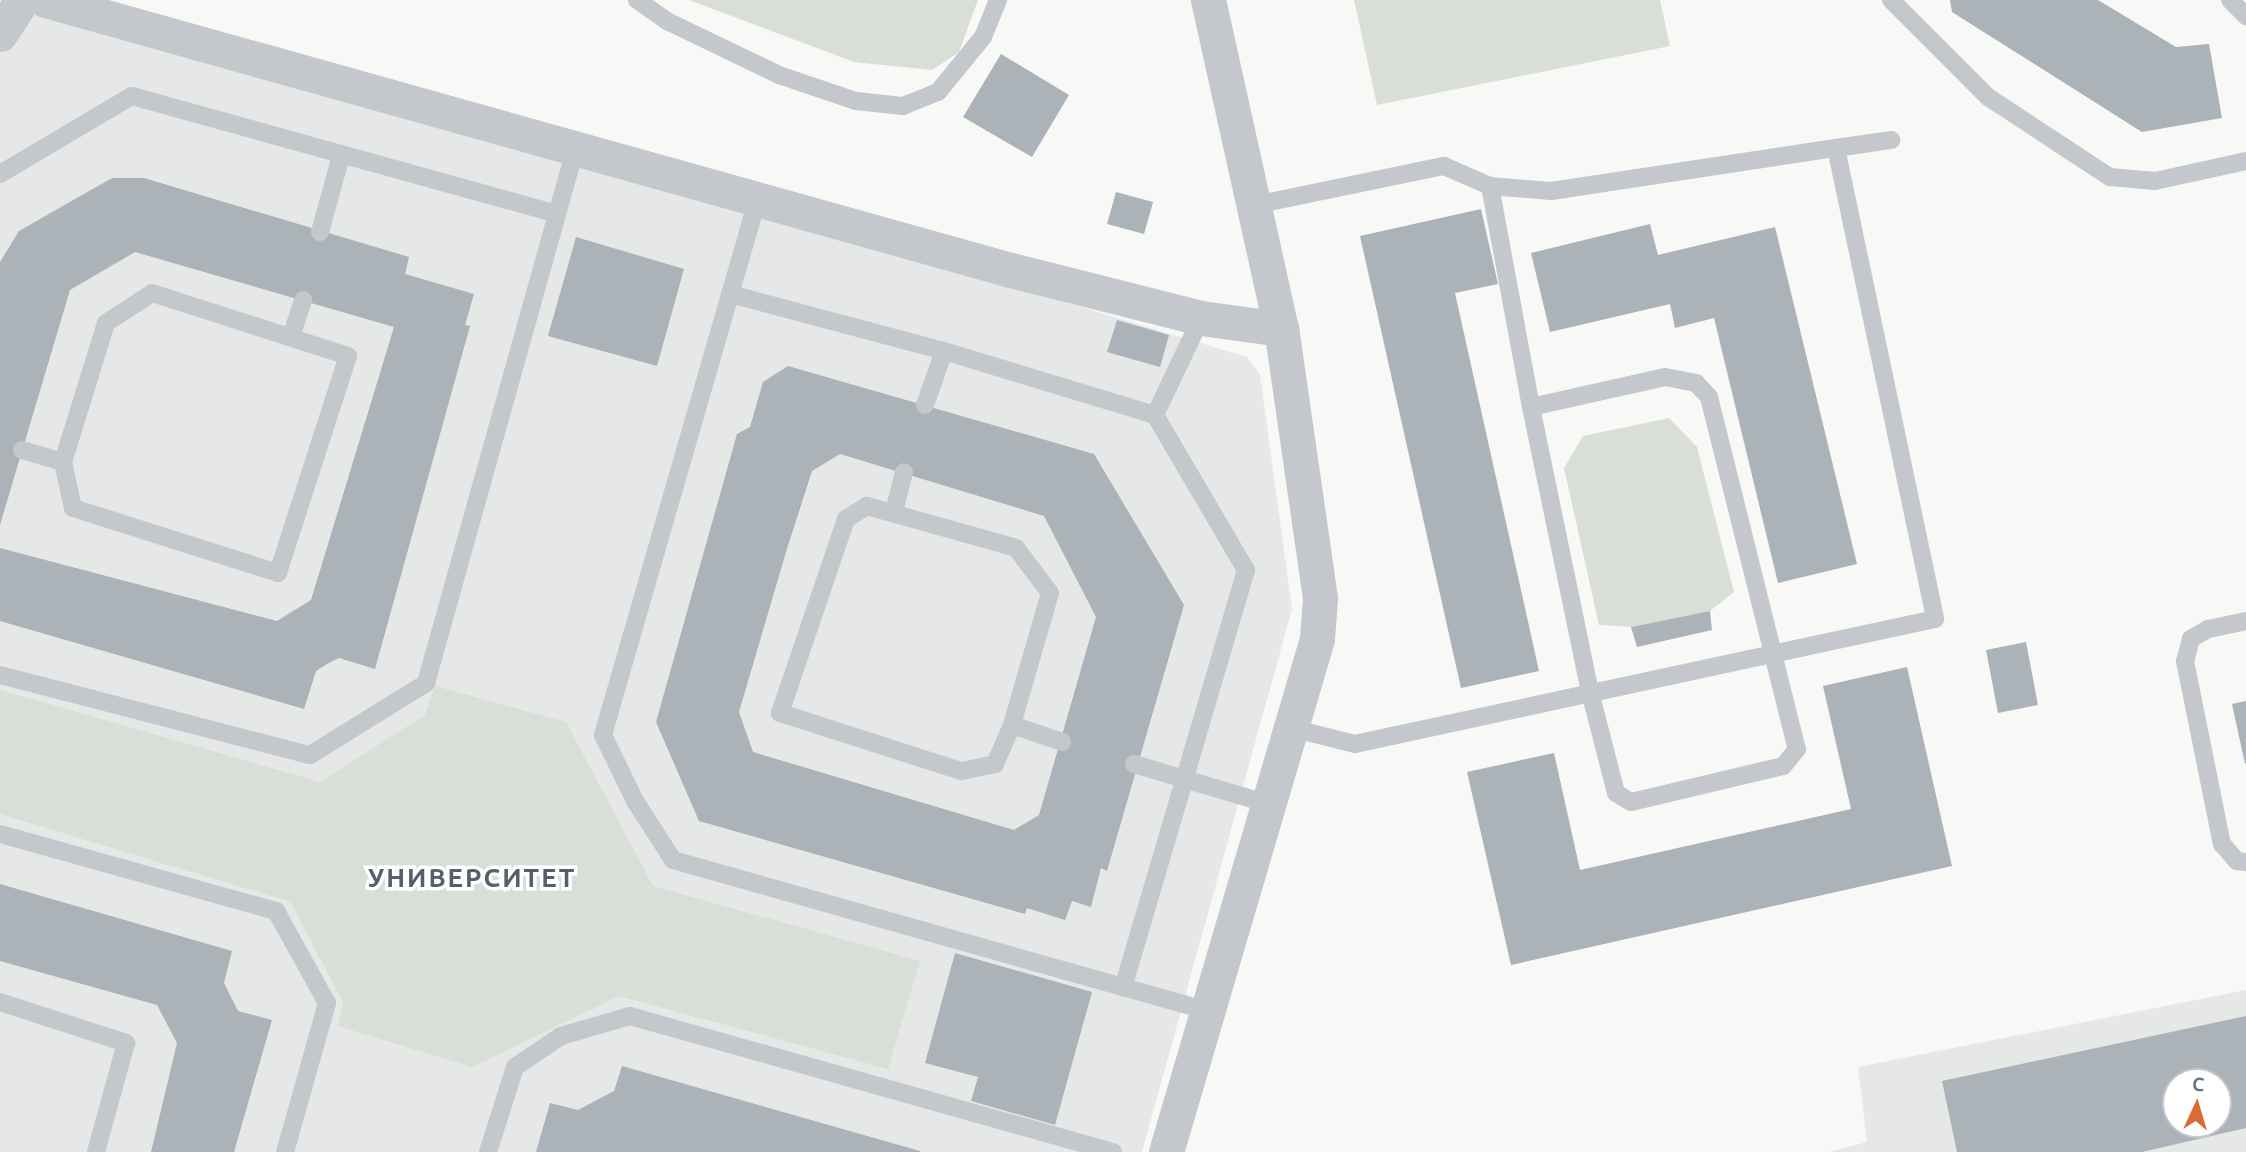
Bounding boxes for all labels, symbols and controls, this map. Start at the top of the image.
district label: УНИВЕРСИТЕТ [369,862,575,894]
north arrow [2162,1068,2232,1138]
text: С [2191,1073,2205,1095]

